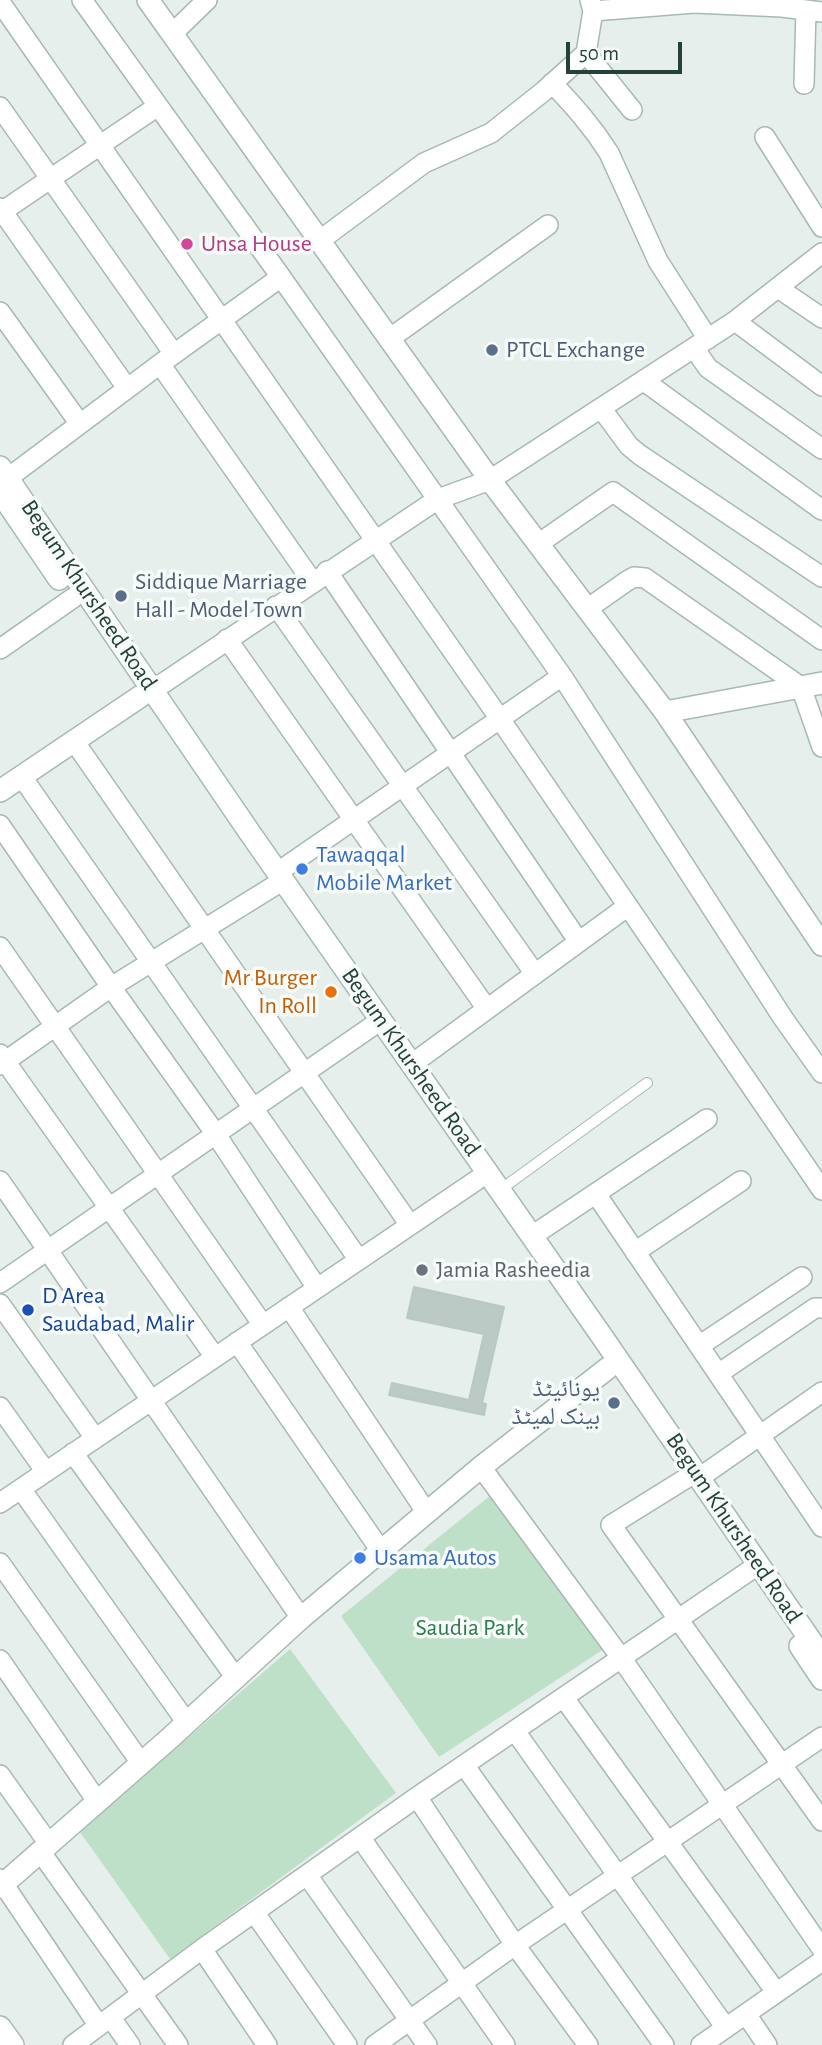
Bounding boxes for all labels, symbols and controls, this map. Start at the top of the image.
scale bar [570,28,686,72]
text: 50 m [579,43,619,64]
place label: Unsa House [201,230,312,258]
marker: Unsa House [179,236,195,252]
place label: PTCL Exchange [506,336,645,364]
marker: PTCL Exchange [484,342,500,358]
street label: Begum Khursheed Road [15,494,163,696]
place label: Siddique Marriage Hall - Model Town [135,568,307,624]
marker: Siddique Marriage Hall - Model Town [113,588,129,604]
place label: Tawaqqal Mobile Market [316,841,452,897]
marker: Tawaqqal Mobile Market [294,861,310,877]
street label: Begum Khursheed Road [335,962,487,1162]
place label: Mr Burger In Roll [223,964,317,1020]
marker: Mr Burger In Roll [323,984,339,1000]
place label: Jamia Rasheedia [436,1256,591,1284]
marker: Jamia Rasheedia [414,1262,430,1278]
place label: D Area Saudabad, Malir [42,1282,194,1338]
marker: D Area Saudabad, Malir [20,1302,36,1318]
place label: یونائیٹڈ بینک لمیٹڈ [512,1375,600,1431]
marker: یونائیٹڈ بینک لمیٹڈ [606,1395,622,1411]
street label: Begum Khursheed Road [660,1427,808,1629]
place label: Usama Autos [374,1544,497,1572]
marker: Usama Autos [352,1550,368,1566]
park label: Saudia Park [416,1614,524,1642]

